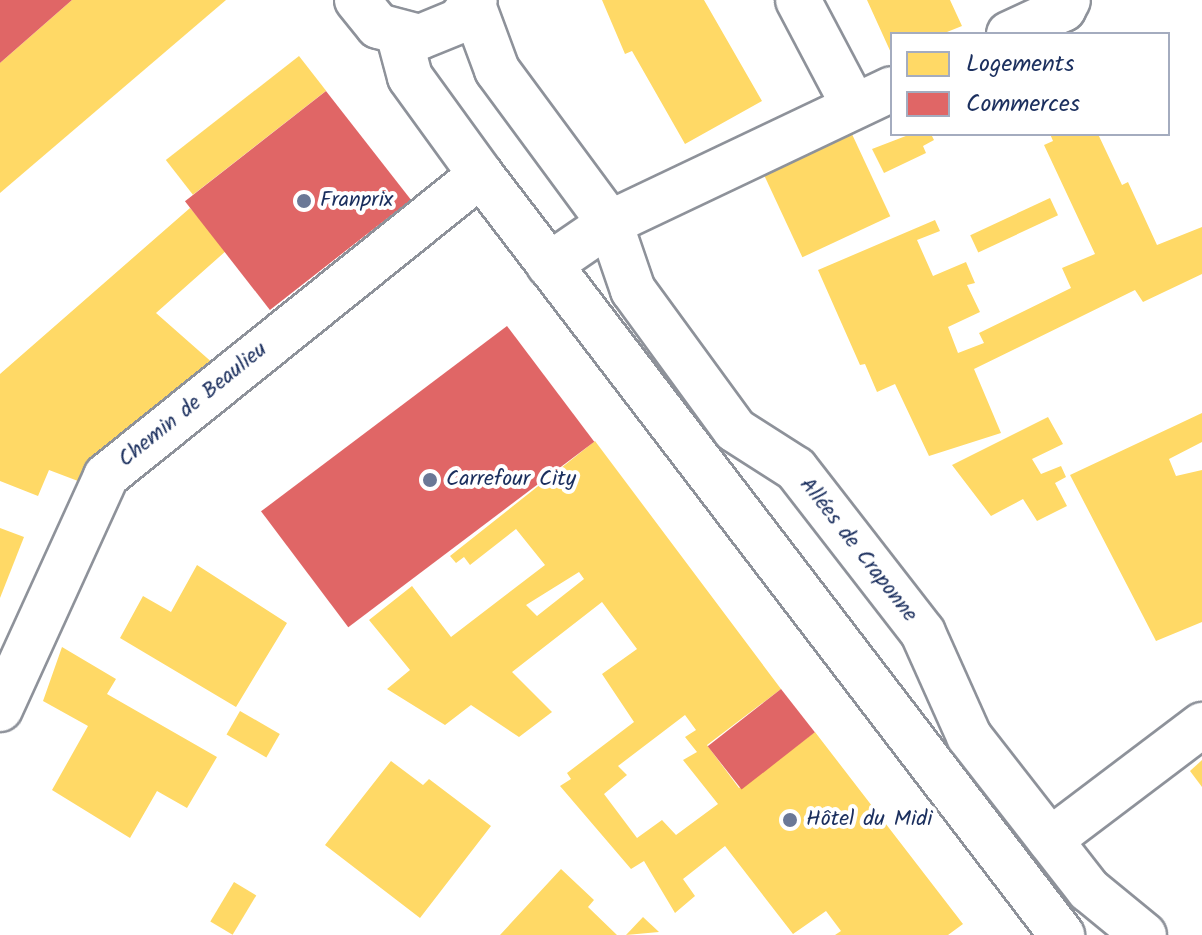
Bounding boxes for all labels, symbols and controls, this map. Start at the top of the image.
legend [890,32,1170,136]
text: Logements [966,45,1074,84]
text: Commerces [966,85,1080,124]
place label: Franprix [320,188,393,214]
marker: Franprix [295,192,313,210]
street label: Chemin de Beaulieu [113,337,273,473]
place label: Carrefour City [446,467,576,493]
marker: Carrefour City [421,471,439,489]
street label: Allées de Craponne [793,472,923,628]
place label: Hôtel du Midi [806,807,932,833]
marker: Hôtel du Midi [781,811,799,829]

